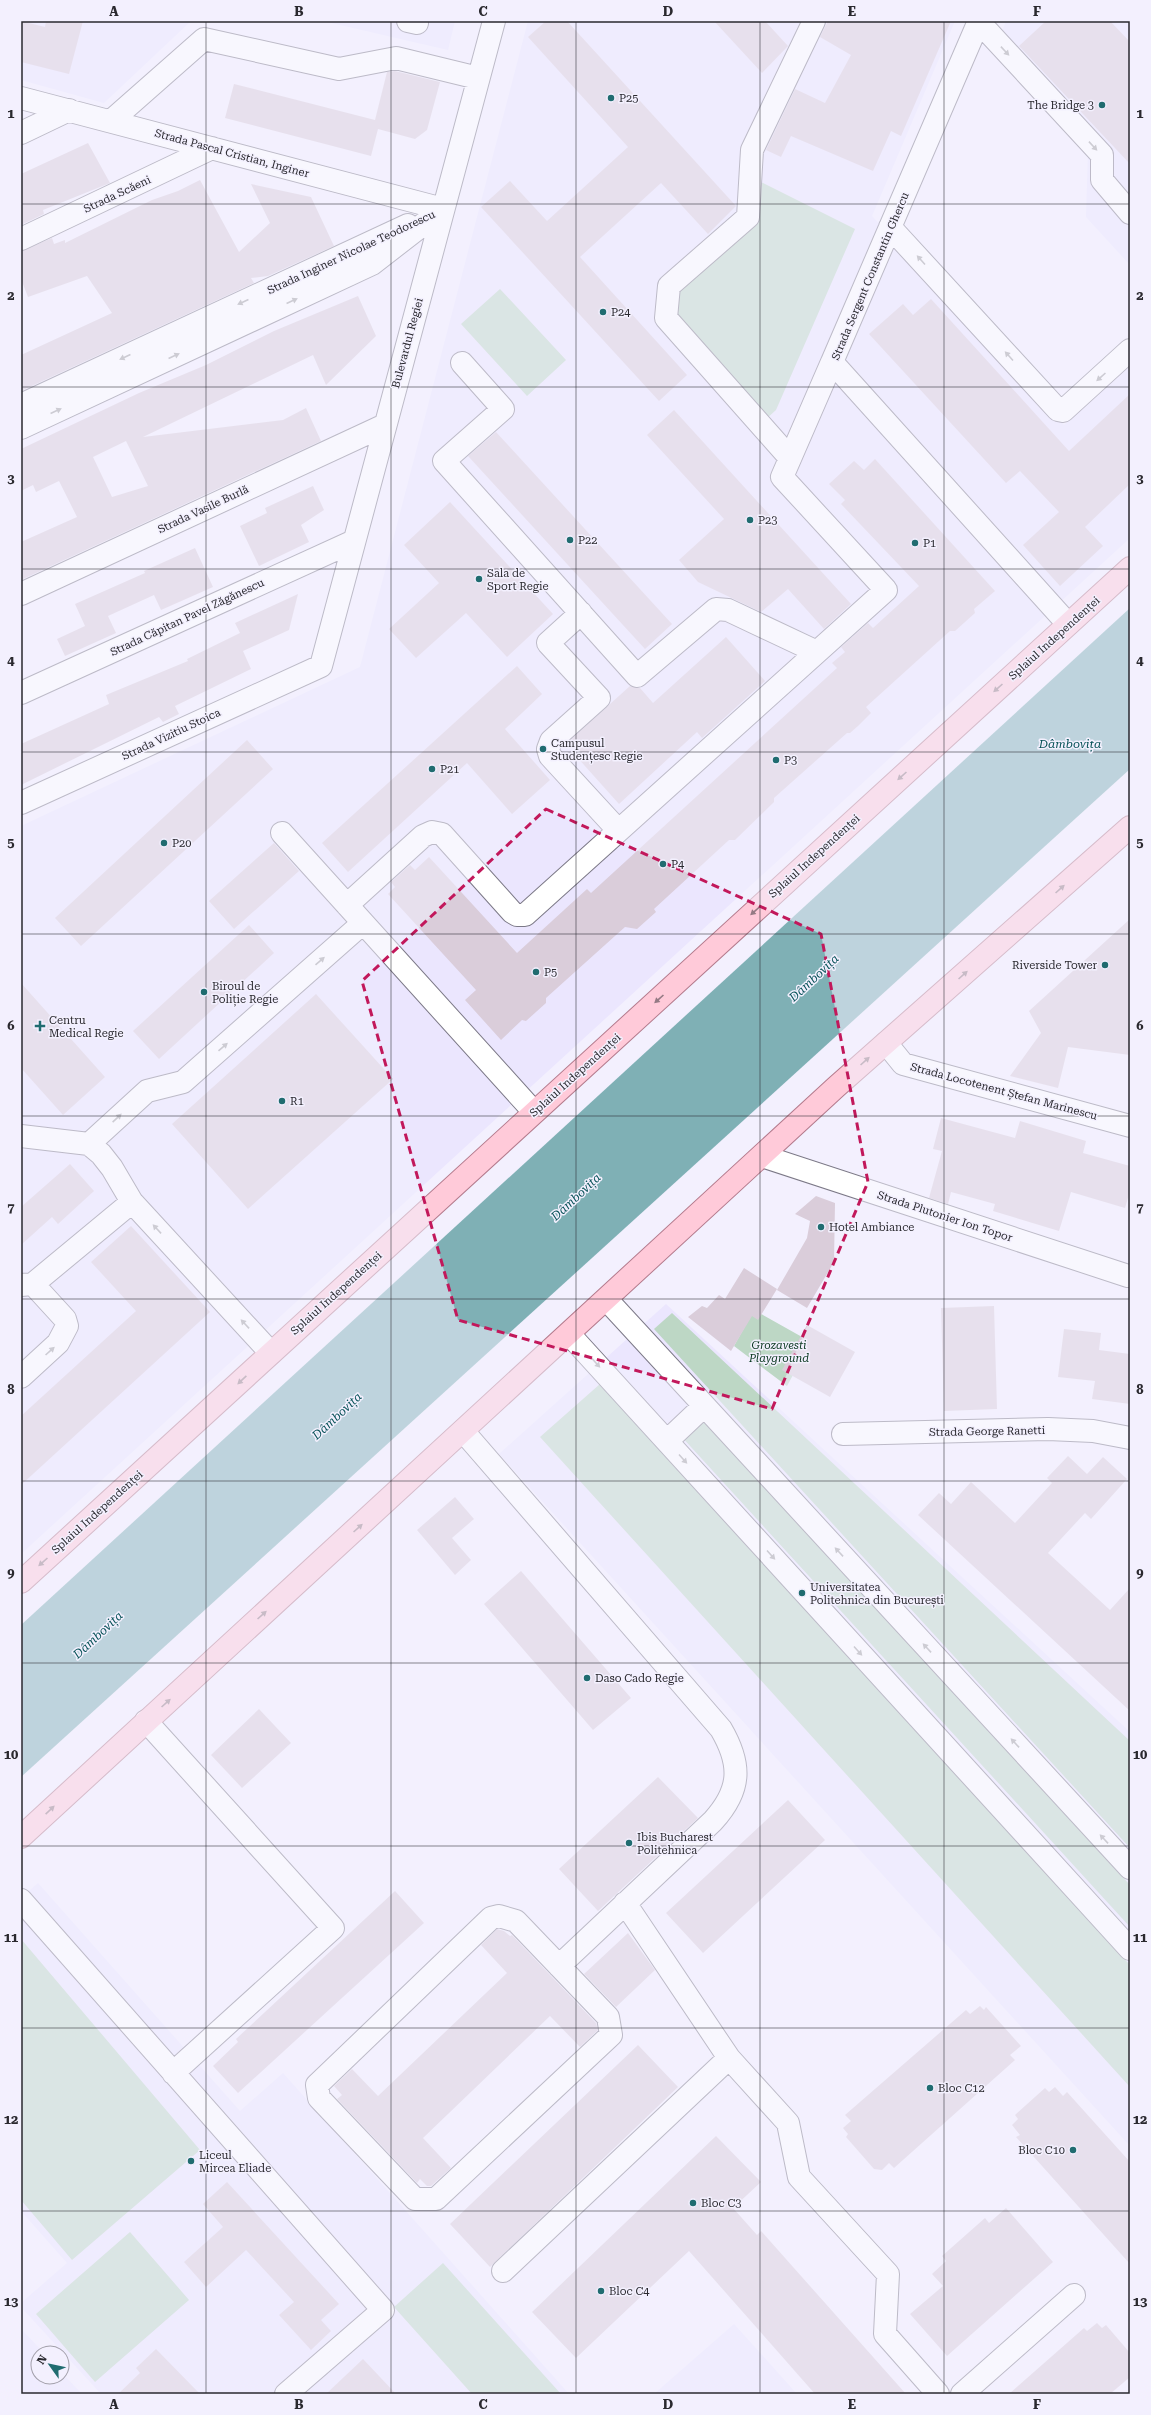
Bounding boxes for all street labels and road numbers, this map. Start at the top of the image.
street label: Strada Pascal Cristian, Inginer [153,127,311,181]
street label: Strada Scăeni [82,173,153,216]
street label: Strada Sergent Constantin Ghercu [829,190,912,362]
street label: Strada Inginer Nicolae Teodorescu [265,208,437,297]
street label: Bulevardul Regiei [389,296,426,390]
street label: Strada Vasile Burlă [156,483,251,536]
street label: Strada Căpitan Pavel Zăgănescu [108,576,266,659]
street label: Splaiul Independenței [1006,594,1104,684]
street label: Strada Vizitiu Stoica [120,706,223,763]
street label: Splaiul Independenței [766,812,864,902]
street label: Splaiul Independenței [527,1031,625,1121]
street label: Strada Locotenent Ștefan Marinescu [909,1060,1099,1124]
street label: Strada Plutonier Ion Topor [876,1188,1015,1245]
street label: Splaiul Independenței [288,1249,386,1339]
street label: Strada George Ranetti [929,1424,1046,1439]
street label: Splaiul Independenței [49,1468,147,1558]

